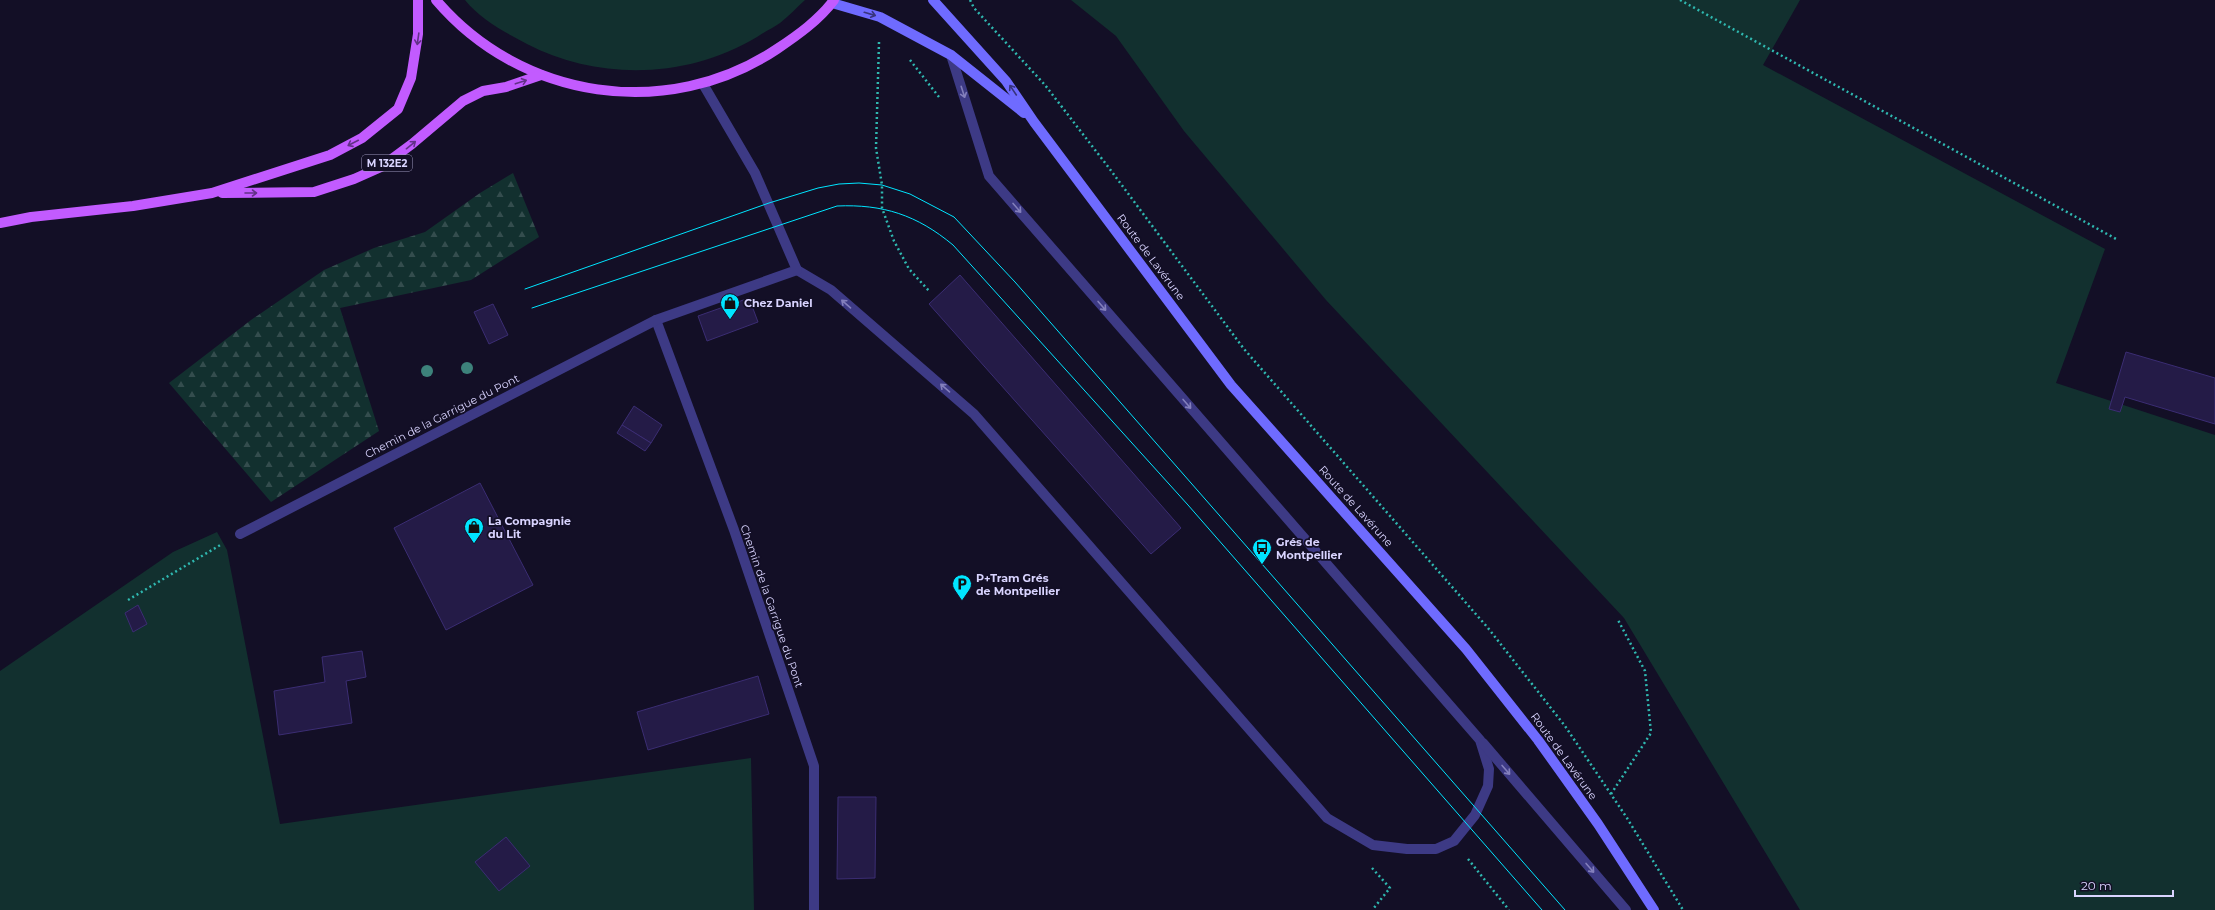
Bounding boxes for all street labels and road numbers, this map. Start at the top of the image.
road number: M 132E2 [362,155,412,171]
street label: Route de Lavérune [1114,211,1188,303]
street label: Chemin de la Garrigue du Pont [362,371,522,461]
street label: Route de Lavérune [1316,463,1396,550]
street label: Chemin de la Garrigue du Pont [737,523,807,690]
street label: Route de Lavérune [1528,710,1600,803]

